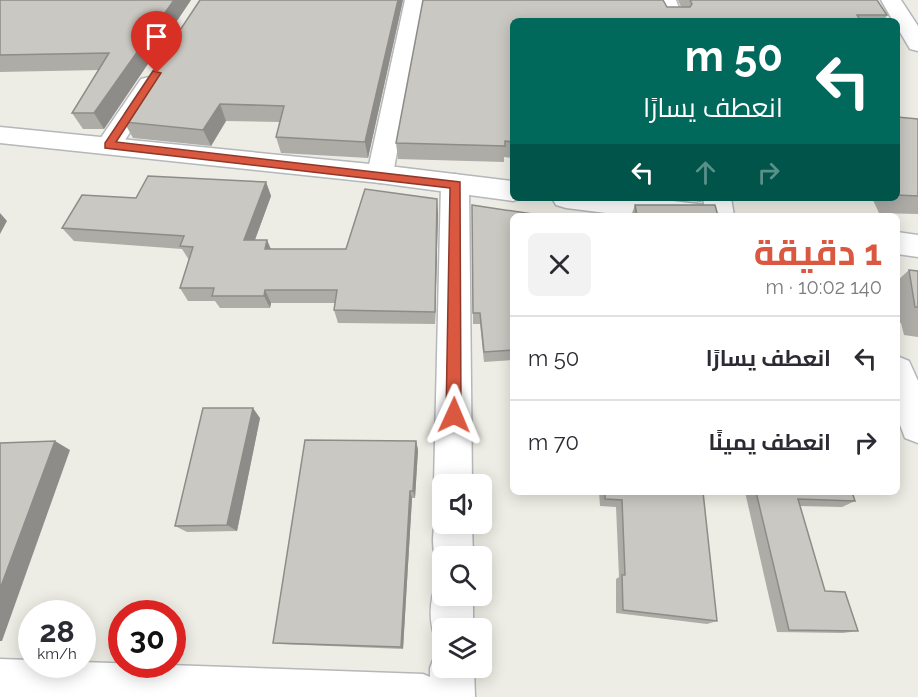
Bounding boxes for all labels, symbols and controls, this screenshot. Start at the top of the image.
pin [131,11,182,73]
icon: arrive [140,20,173,53]
text: 50 m [685,32,783,81]
icon: left [804,42,882,120]
text: انعطف يسارًا [643,92,783,123]
icon: left [626,156,659,189]
icon: ahead [689,156,722,189]
icon: right [752,156,785,189]
text: 1 دقيقة [754,231,882,273]
button: close [528,233,591,296]
text: 140 m · 10:02 [766,275,882,299]
icon: left [849,342,882,375]
text: 50 m [528,345,579,371]
text: انعطف يسارًا [706,345,831,371]
position arrow [422,383,486,447]
icon: right [849,426,882,459]
text: 70 m [528,429,579,455]
text: انعطف يمينًا [708,429,831,455]
map controls [432,474,492,678]
button: sound [432,474,492,534]
button: search [432,546,492,606]
speed limit sign: 30 [108,600,186,678]
text: 28 [39,614,75,649]
button: layers [432,618,492,678]
text: km/h [37,645,77,663]

